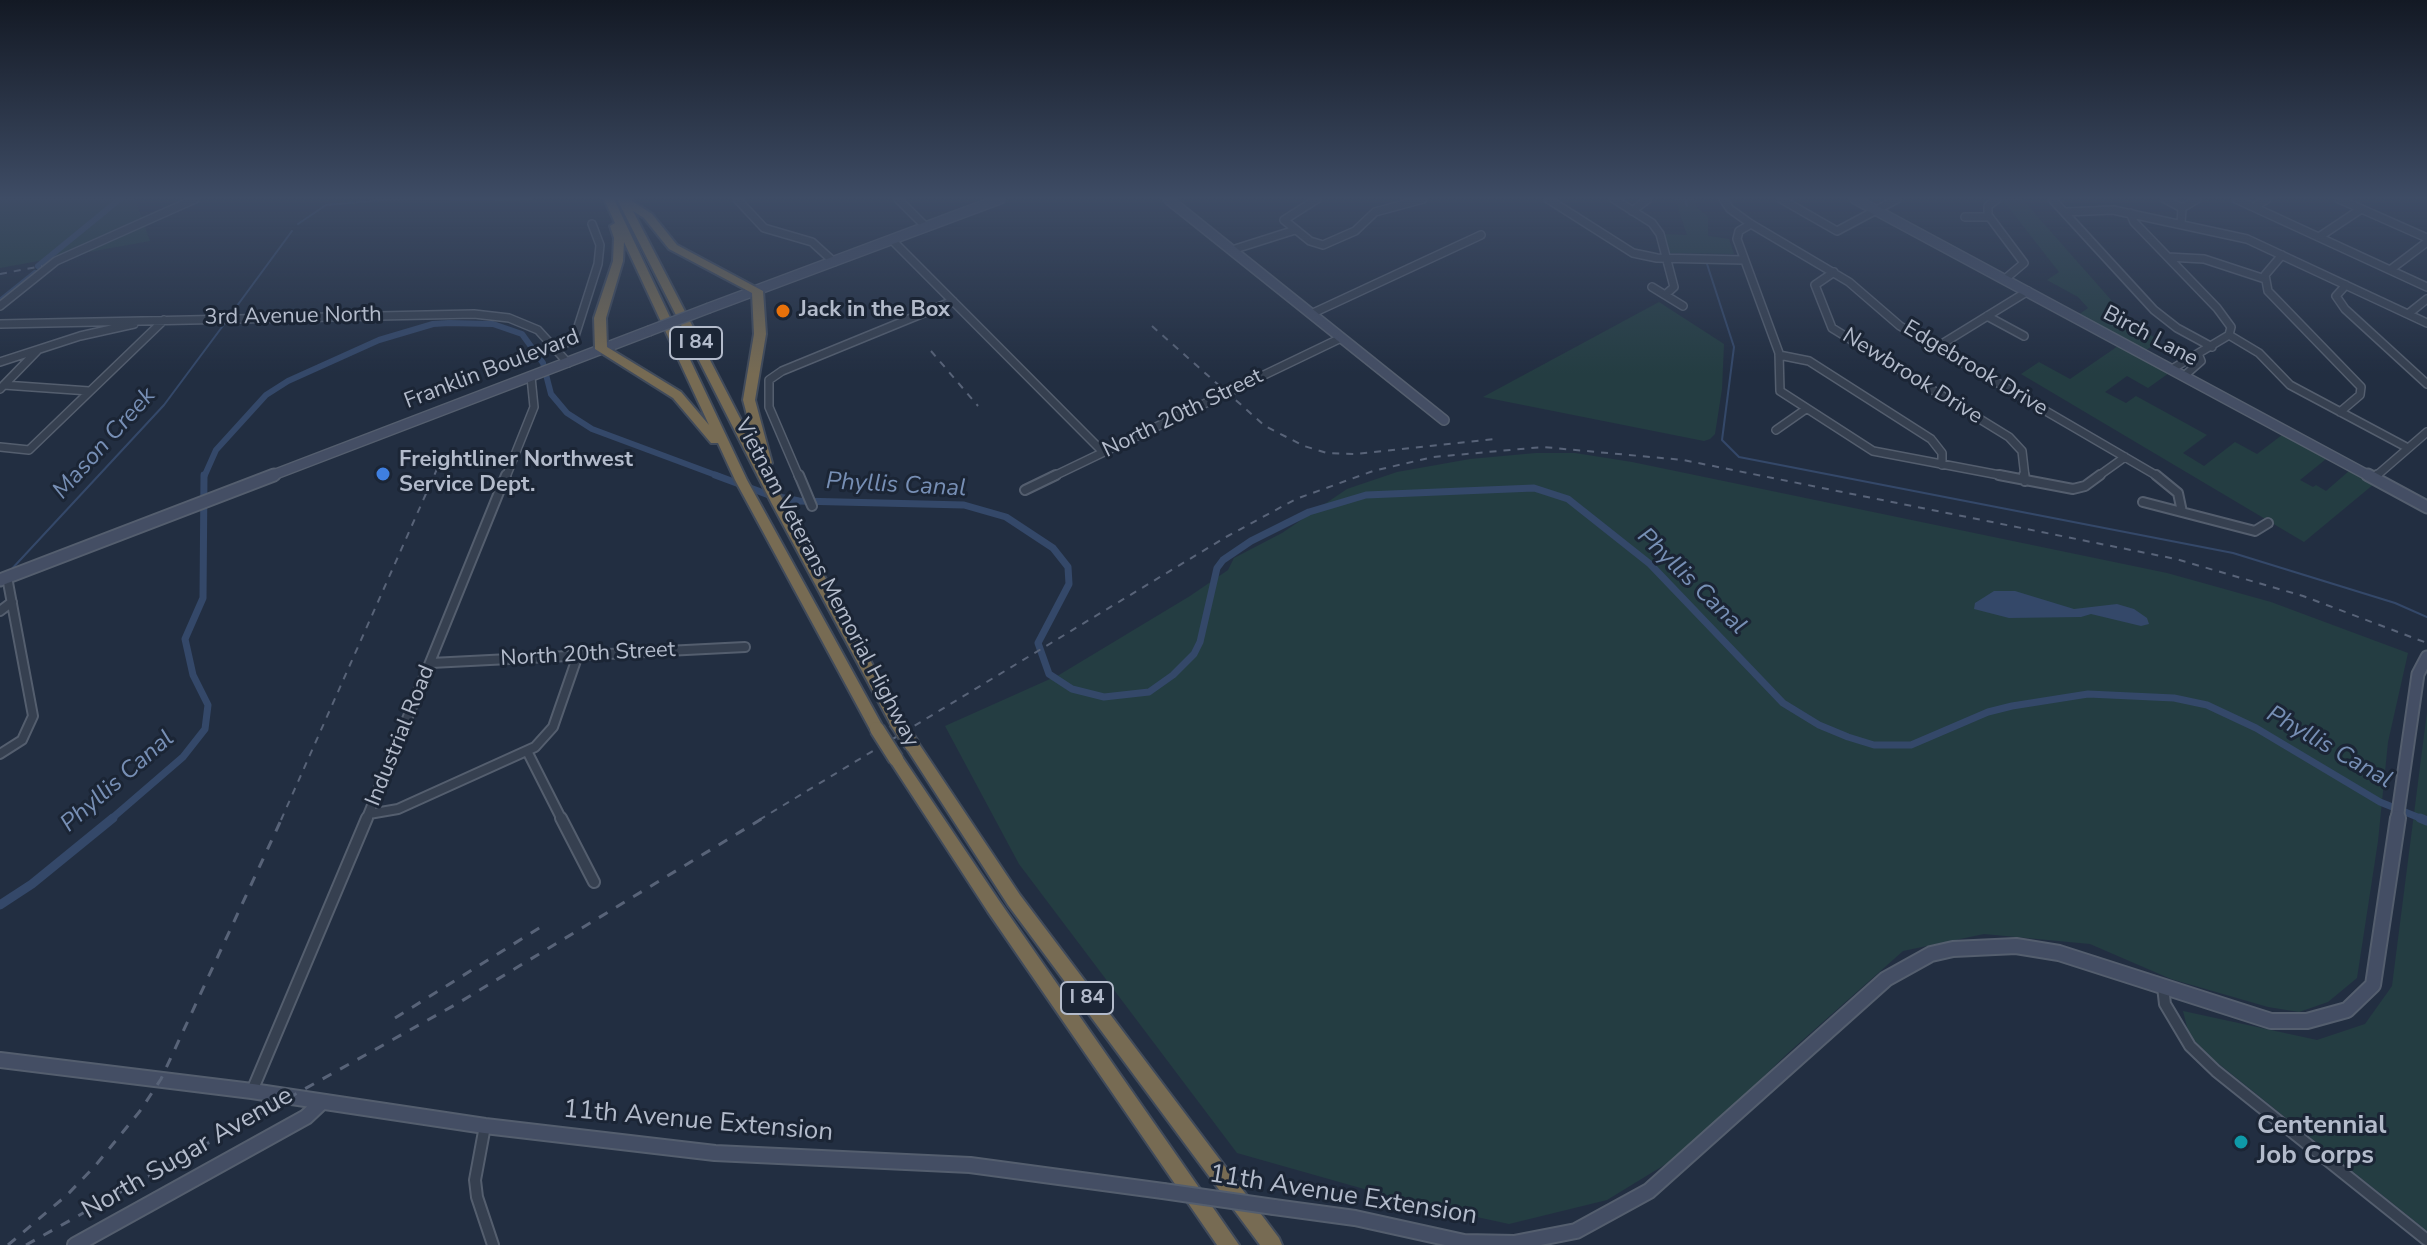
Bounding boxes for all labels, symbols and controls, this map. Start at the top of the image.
place label: Jack in the Box [799,298,950,324]
street label: Birch Lane [2098,301,2202,373]
street label: 3rd Avenue North [204,302,382,332]
marker: Jack in the Box [774,302,792,320]
street label: Edgebrook Drive [1898,315,2052,423]
street label: Newbrook Drive [1837,323,1987,431]
street label: Franklin Boulevard [401,324,583,416]
road number: I 84 [670,327,722,359]
street label: North 20th Street [1099,364,1267,464]
water label: Mason Creek [47,382,163,506]
street label: Vietnam Veterans Memorial Highway [728,414,924,752]
place label: Freightliner Northwest Service Dept. [399,448,633,500]
marker: Freightliner Northwest Service Dept. [374,465,392,483]
water label: Phyllis Canal [825,468,967,504]
water label: Phyllis Canal [1630,523,1752,641]
street label: North 20th Street [500,637,676,673]
street label: Industrial Road [361,662,441,810]
water label: Phyllis Canal [2261,700,2397,796]
water label: Phyllis Canal [56,725,180,839]
road number: I 84 [1061,982,1113,1014]
street label: North Sugar Avenue [77,1081,299,1227]
street label: 11th Avenue Extension [562,1095,834,1149]
place label: Centennial Job Corps [2257,1111,2387,1172]
marker: Centennial Job Corps [2232,1133,2250,1151]
street label: 11th Avenue Extension [1207,1159,1479,1233]

